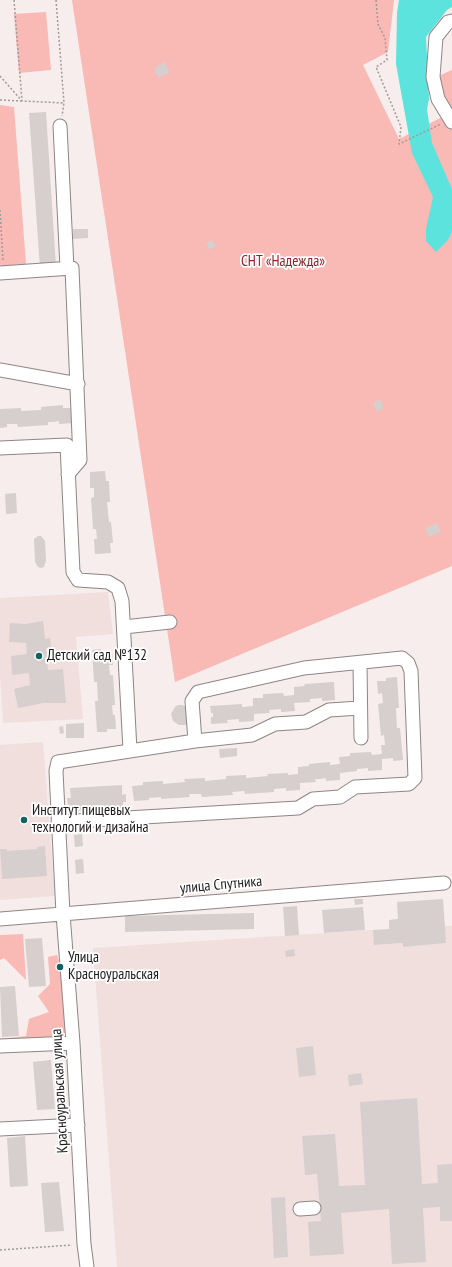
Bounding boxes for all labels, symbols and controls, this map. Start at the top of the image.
park label: СНТ «Надежда» [241,253,325,271]
place label: Детский сад №132 [47,647,147,665]
marker: Детский сад №132 [34,651,44,661]
place label: Институт пищевых технологий и дизайна [32,802,148,837]
marker: Институт пищевых технологий и дизайна [19,815,29,825]
street label: улица Спутника [179,872,263,898]
place label: Улица Красноуральская [68,949,159,984]
marker: Улица Красноуральская [55,962,65,972]
street label: Красноуральская улица [48,1028,72,1154]

